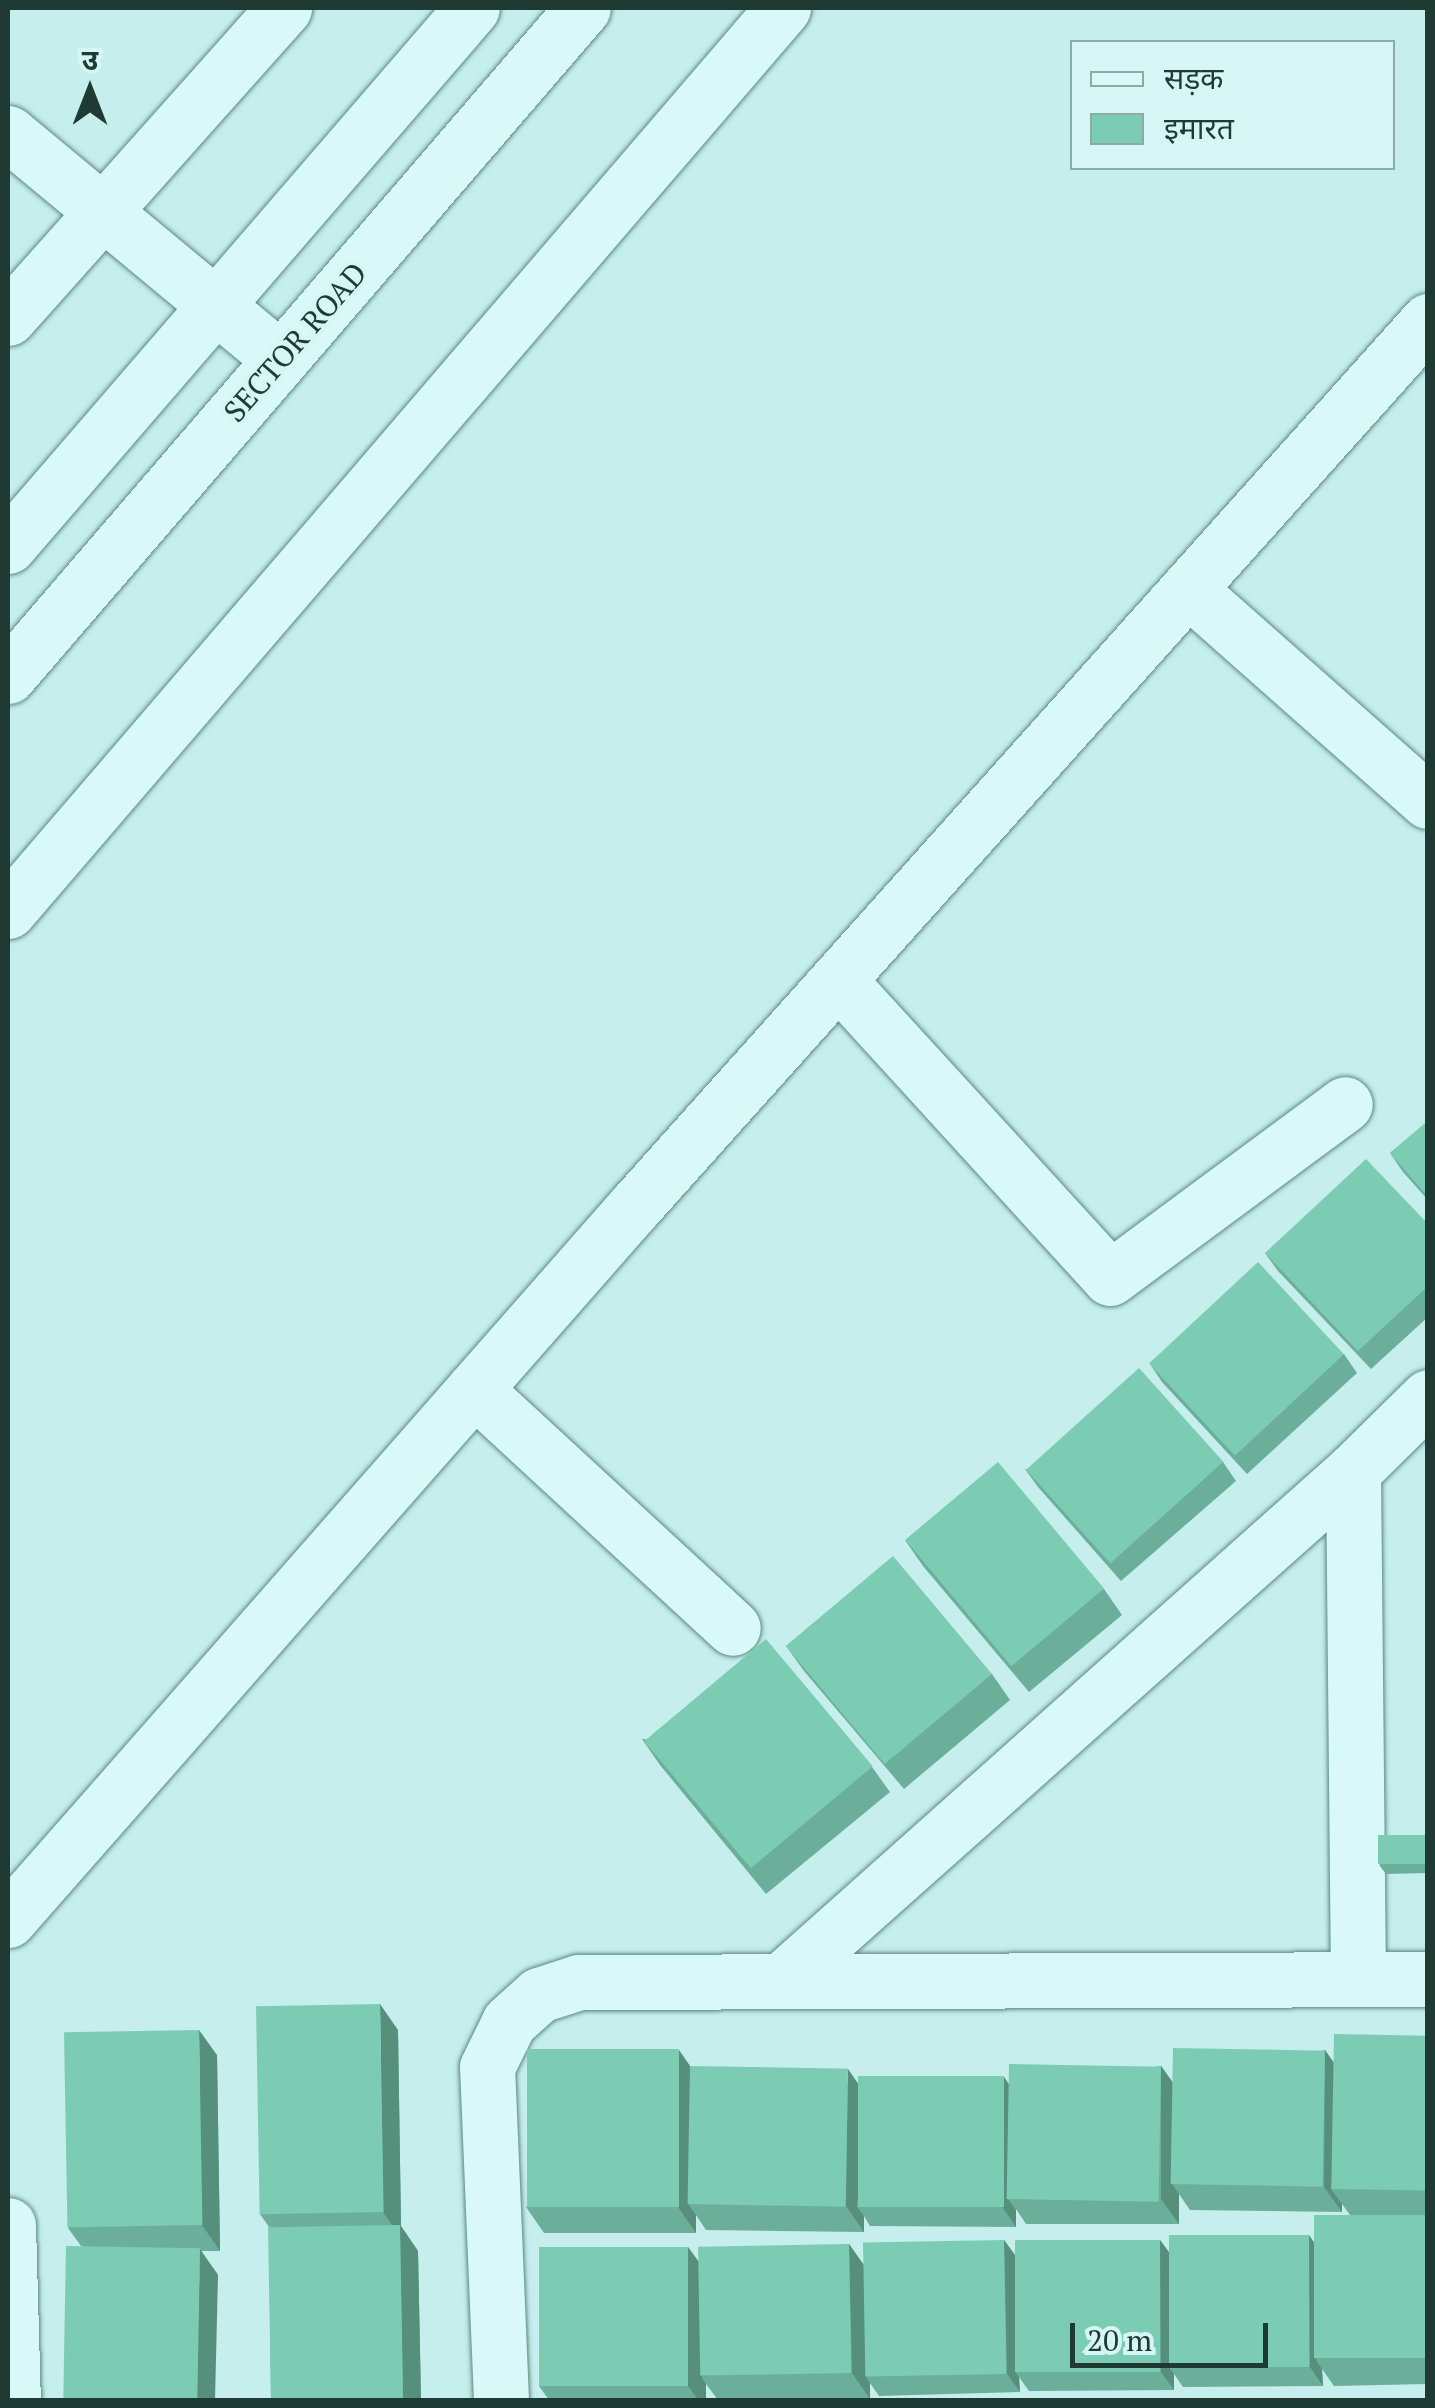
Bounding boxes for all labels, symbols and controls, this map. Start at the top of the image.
north arrow [40,40,140,140]
legend [1070,40,1395,170]
text: उ [82,41,98,78]
text: सड़क [1164,58,1223,98]
text: इमारत [1164,108,1234,148]
street label: SECTOR ROAD [216,255,374,429]
scale bar [1075,2303,1272,2365]
text: 20 m [1087,2320,1152,2360]

